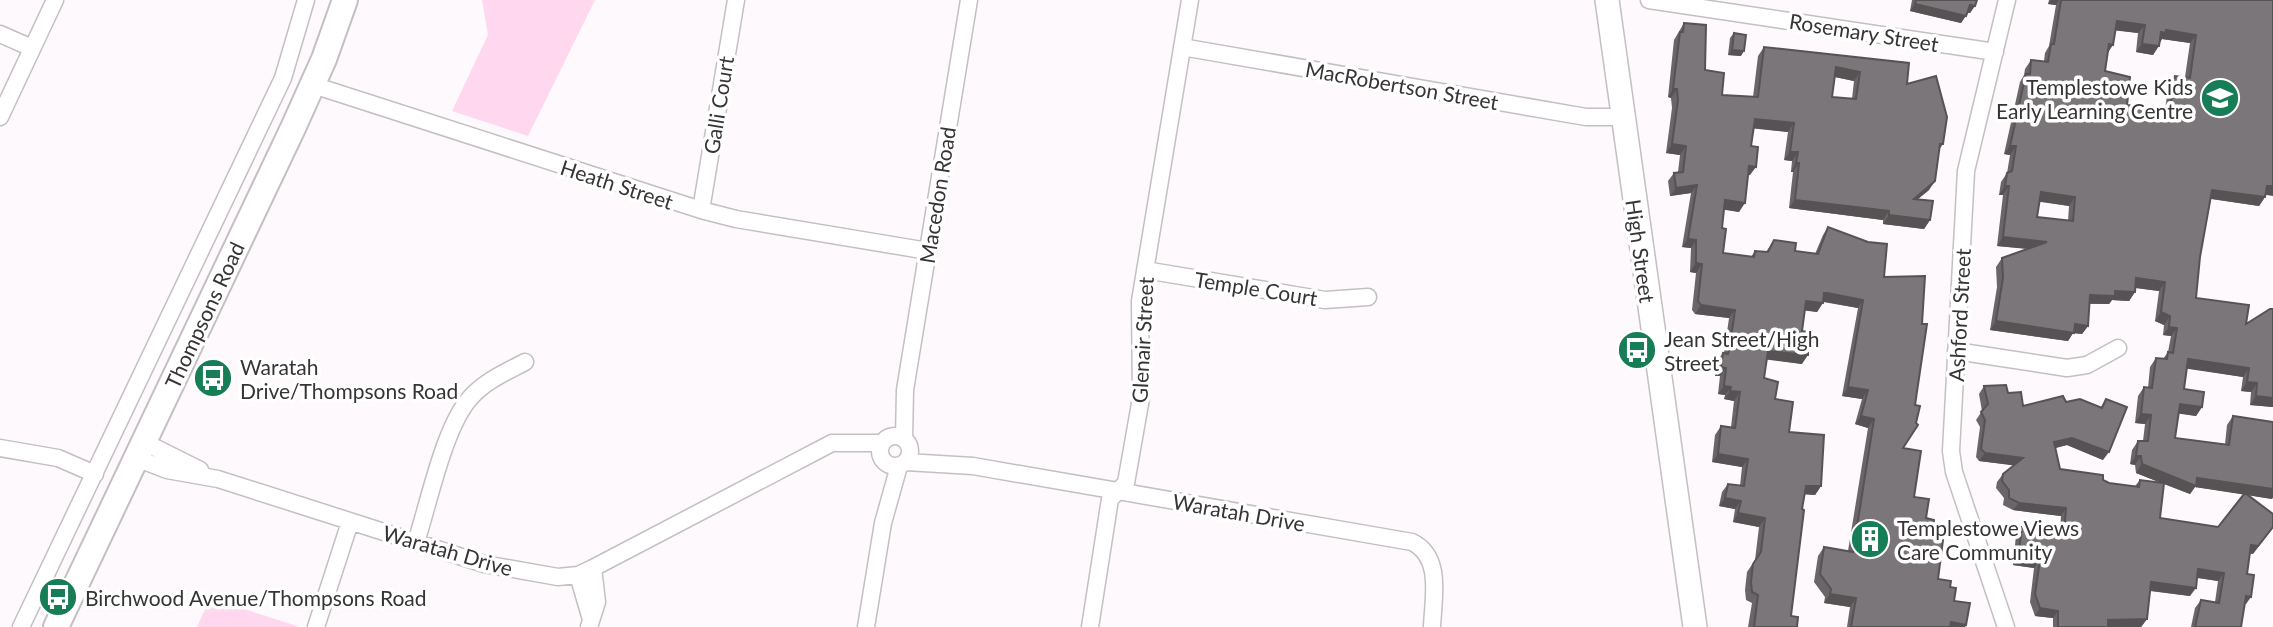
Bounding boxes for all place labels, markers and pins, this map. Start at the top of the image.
place label: Templestowe Kids Early Learning Centre [1996,74,2193,123]
school or university icon: Templestowe Kids Early Learning Centre [2199,77,2241,119]
place label: Jean Street/High Street [1664,326,1819,375]
bus stop icon: Jean Street/High Street [1616,329,1658,371]
place label: Waratah Drive/Thompsons Road [240,354,458,403]
bus stop icon: Waratah Drive/Thompsons Road [192,357,234,399]
place label: Templestowe Views Care Community [1897,515,2079,564]
building icon: Templestowe Views Care Community [1849,518,1891,560]
bus stop icon: Birchwood Avenue/Thompsons Road [37,576,79,618]
place label: Birchwood Avenue/Thompsons Road [85,585,427,610]

